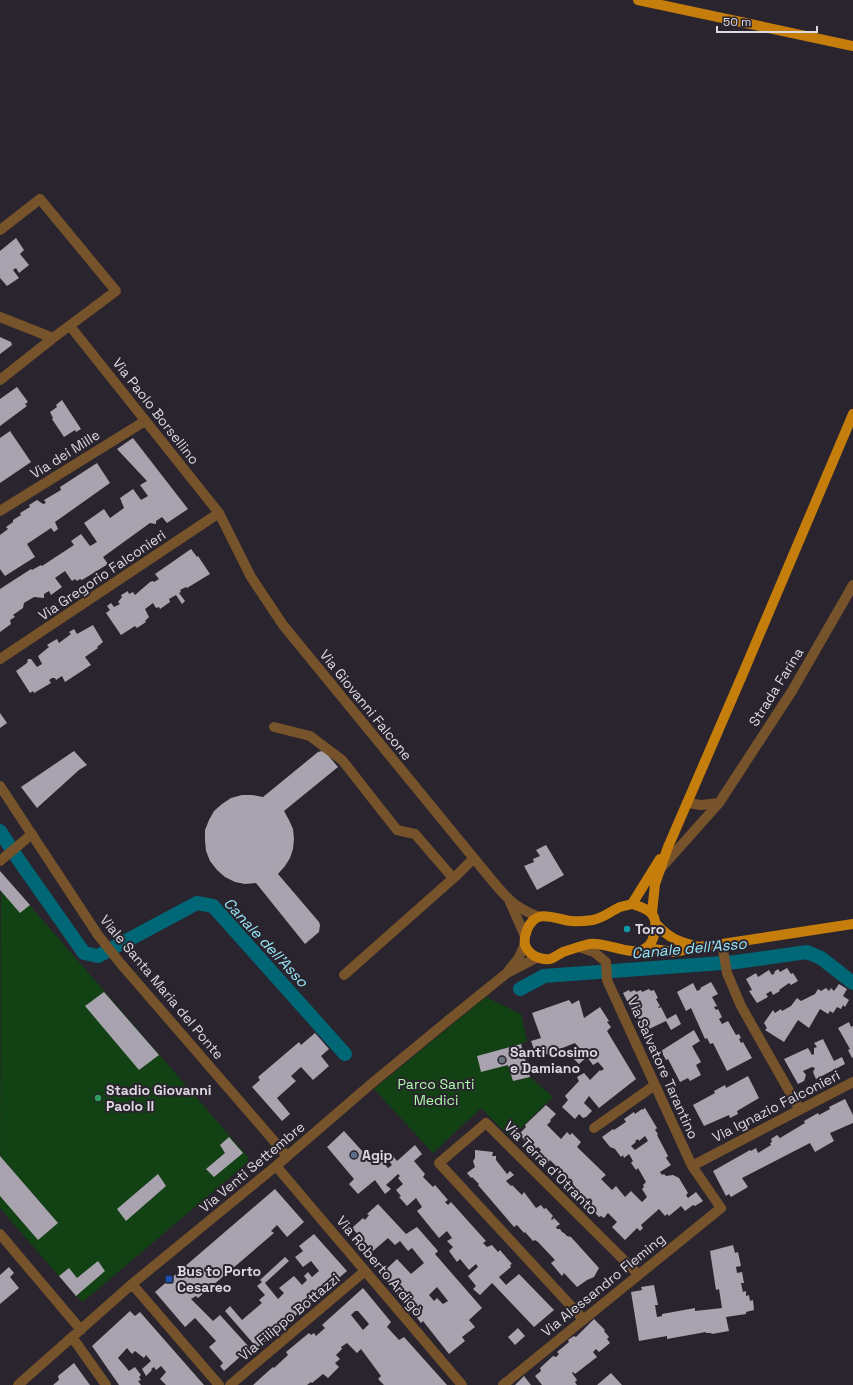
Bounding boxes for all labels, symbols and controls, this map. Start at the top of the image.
scale bar [717,8,817,34]
text: 50 m [723,14,751,30]
street label: Via Paolo Borsellino [109,354,203,468]
street label: Via dei Mille [27,425,103,483]
street label: Via Gregorio Falconieri [35,526,169,624]
street label: Strada Farina [745,644,807,730]
street label: Via Giovanni Falcone [316,646,416,764]
water label: Canale dell'Asso [220,893,313,991]
street label: Viale Santa Maria del Ponte [96,911,228,1063]
place label: Toro [635,920,664,938]
marker: Toro [622,924,632,934]
water label: Canale dell'Asso [631,933,748,962]
street label: Via Salvatore Tarantino [624,994,702,1142]
place label: Santi Cosimo e Damiano [510,1043,598,1077]
marker: Santi Cosimo e Damiano [497,1055,507,1065]
street label: Via Ignazio Falconieri [709,1066,843,1146]
park label: Parco Santi Medici [398,1075,474,1109]
place label: Stadio Giovanni Paolo II [106,1081,212,1115]
marker: Stadio Giovanni Paolo II [93,1093,103,1103]
street label: Via Terra d'Otranto [500,1117,602,1219]
street label: Via Venti Settembre [196,1118,308,1216]
place label: Agip [362,1146,393,1164]
marker: Agip [349,1150,359,1160]
street label: Via Roberto Ardigò [333,1212,427,1320]
street label: Via Alessandro Fleming [537,1230,669,1340]
place label: Bus to Porto Cesareo [177,1262,261,1296]
street label: Via Filippo Bottazzi [235,1269,343,1365]
marker: Bus to Porto Cesareo [164,1274,174,1284]

